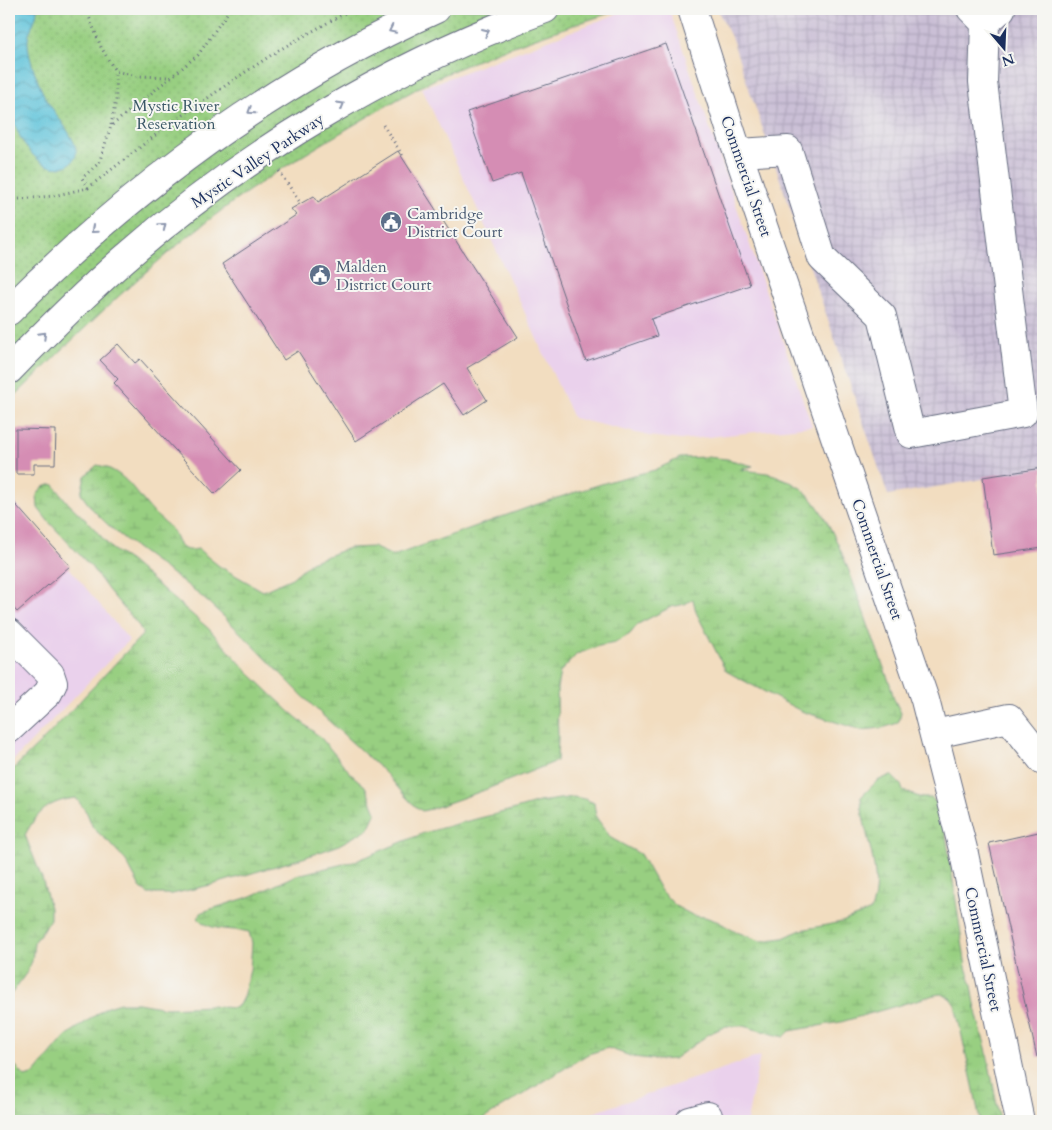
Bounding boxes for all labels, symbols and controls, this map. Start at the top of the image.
north arrow [980,22,1030,72]
one-way arrow [388,24,397,34]
one-way arrow [481,28,490,39]
text: N [999,49,1017,71]
park label: Mystic River Reservation [133,95,220,135]
one-way arrow [335,101,344,111]
one-way arrow [248,105,257,114]
street label: Mystic Valley Parkway [187,108,329,214]
street label: Commercial Street [715,113,777,240]
place label: Cambridge District Court [407,203,502,243]
public building icon: Cambridge District Court [379,210,403,234]
one-way arrow [158,223,167,232]
one-way arrow [91,224,100,233]
place label: Malden District Court [336,256,431,296]
public building icon: Malden District Court [308,263,332,287]
one-way arrow [37,332,46,341]
street label: Commercial Street [846,496,908,623]
street label: Commercial Street [959,885,1007,1013]

